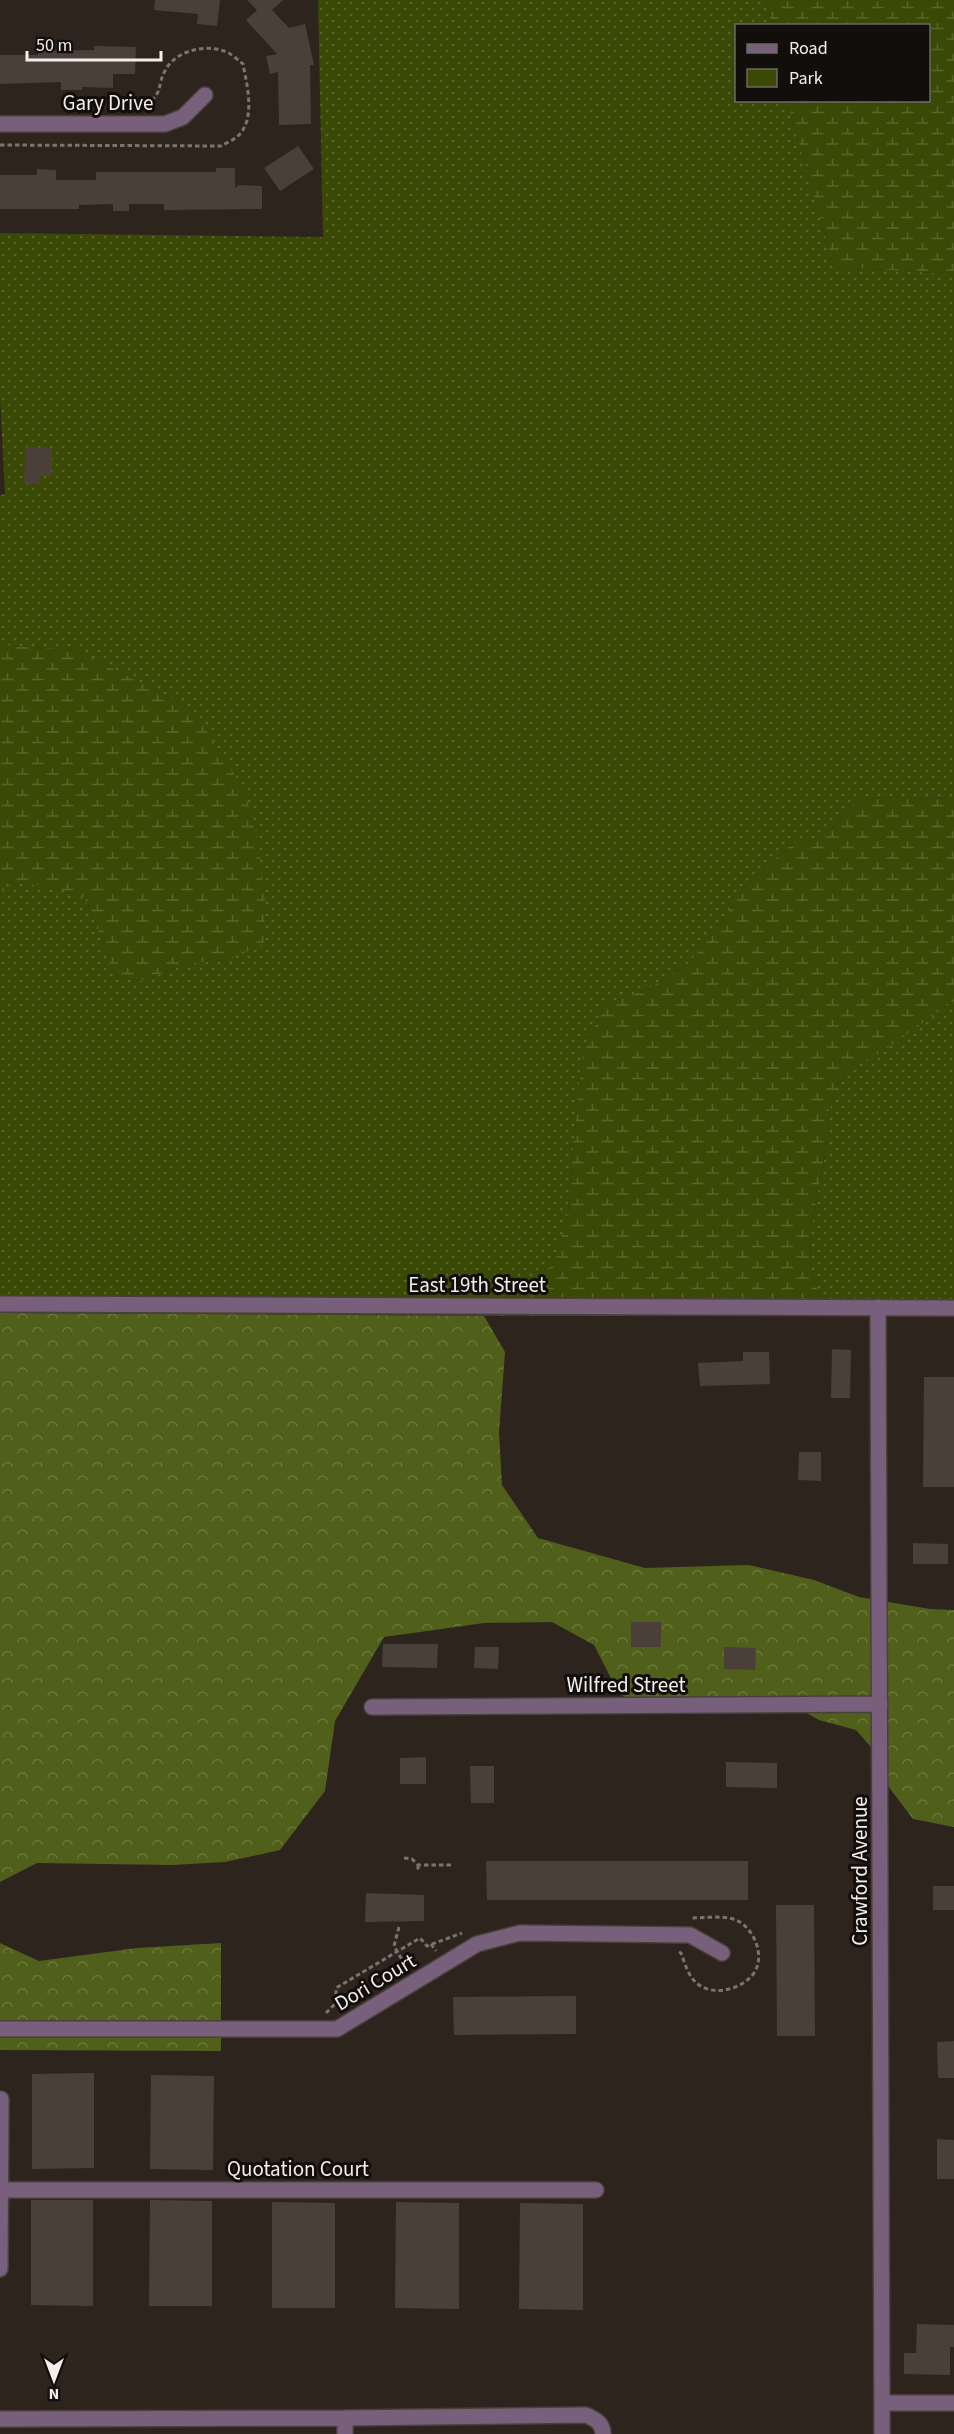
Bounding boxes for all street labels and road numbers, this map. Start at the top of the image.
street label: Gary Drive [63,88,153,118]
street label: East 19th Street [408,1270,546,1300]
street label: Wilfred Street [566,1670,686,1700]
street label: Crawford Avenue [845,1796,875,1946]
street label: Dori Court [329,1946,421,2018]
street label: Quotation Court [227,2154,369,2184]

